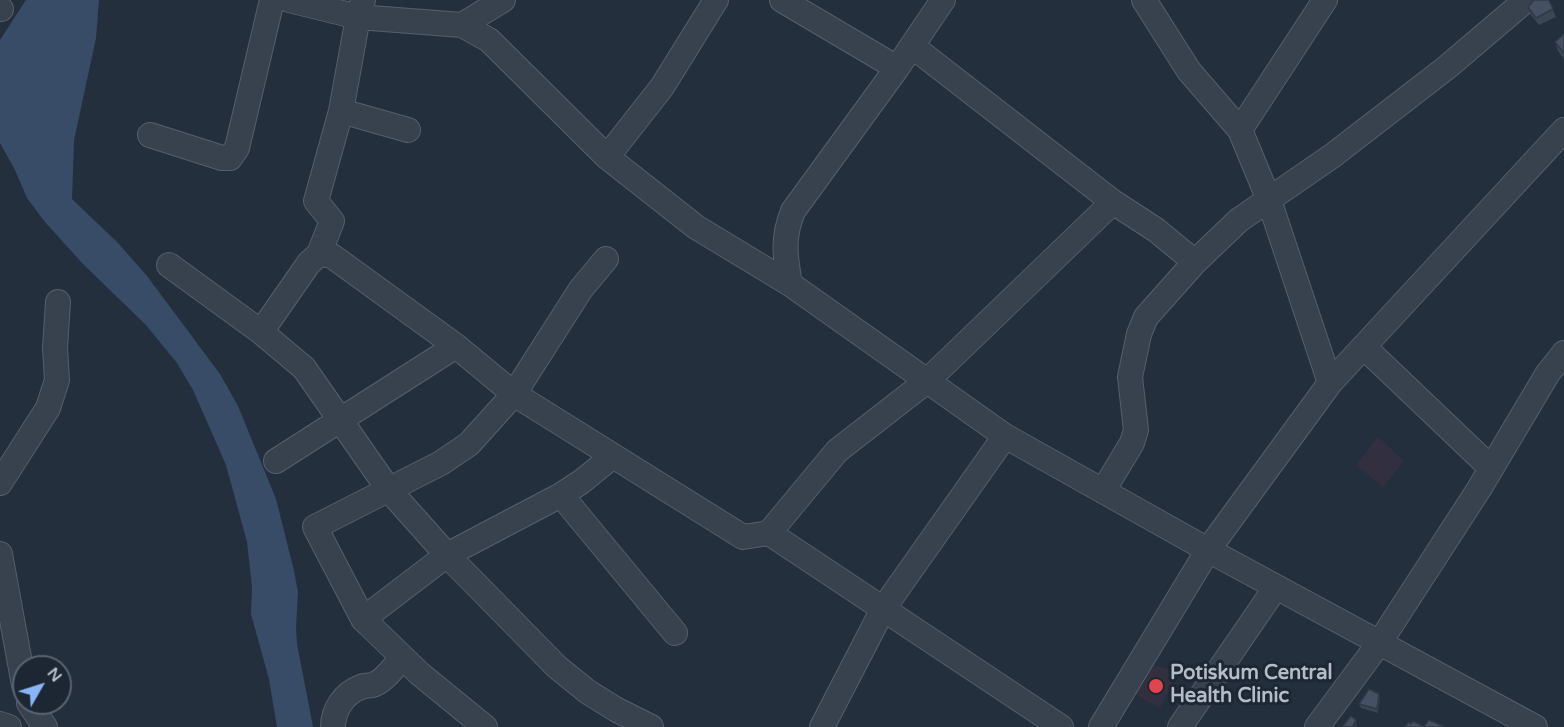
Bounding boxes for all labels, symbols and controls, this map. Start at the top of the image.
north arrow [12,655,72,715]
place label: Potiskum Central Health Clinic [1170,662,1332,709]
text: N [43,664,66,686]
marker: Potiskum Central Health Clinic [1147,677,1165,695]

